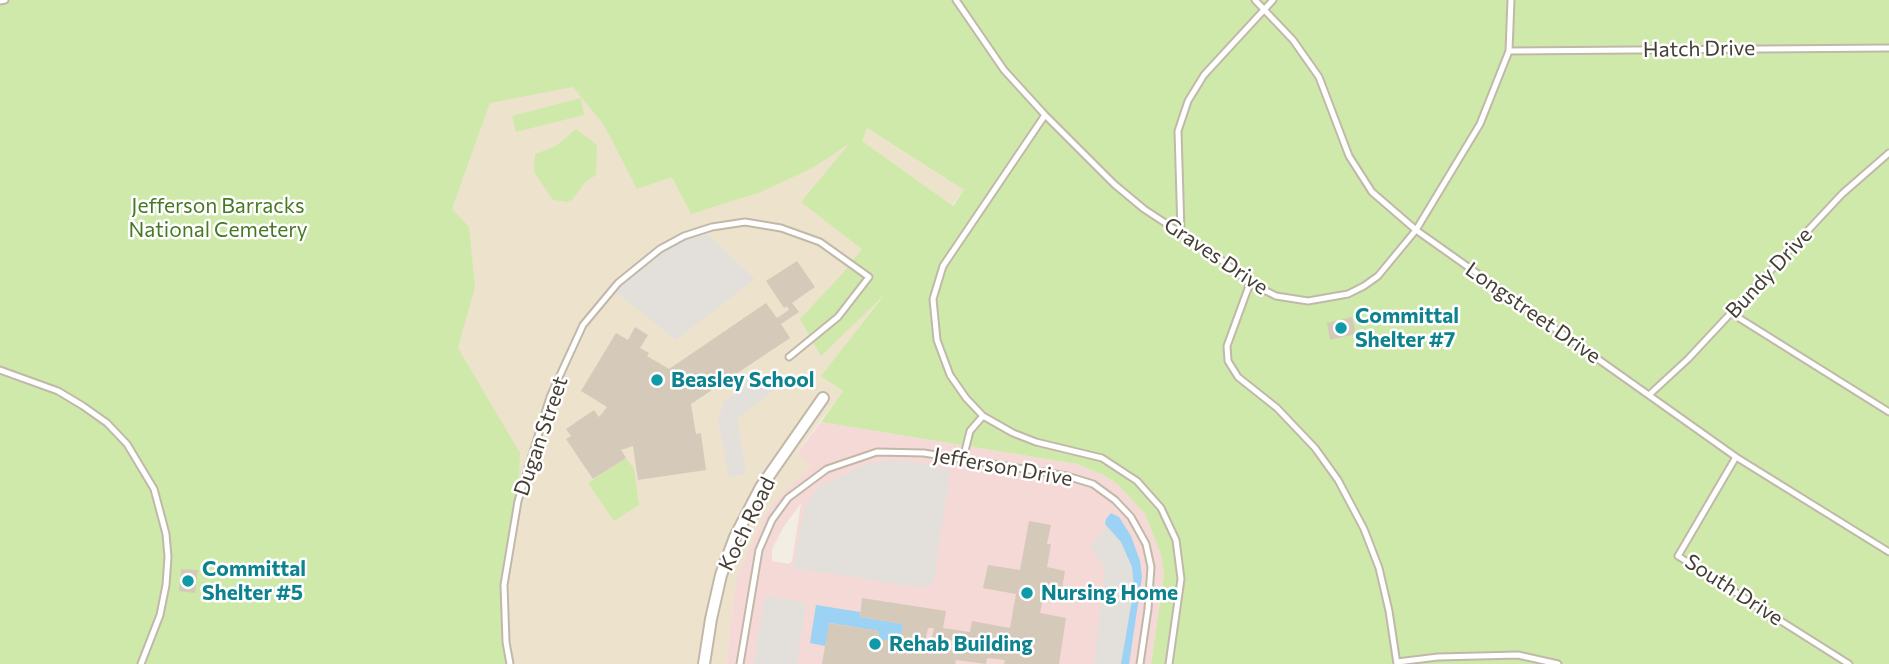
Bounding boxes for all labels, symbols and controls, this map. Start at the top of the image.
street label: Hatch Drive [1643,35,1755,63]
park label: Jefferson Barracks National Cemetery [128,193,308,243]
street label: Graves Drive [1159,212,1273,300]
street label: Bundy Drive [1721,222,1817,324]
street label: Longstreet Drive [1460,257,1606,369]
place label: Committal Shelter #7 [1355,303,1459,353]
marker: Committal Shelter #7 [1333,320,1349,336]
place label: Beasley School [671,367,815,393]
marker: Beasley School [649,372,665,388]
street label: Dugan Street [509,373,573,499]
street label: Jefferson Drive [932,442,1074,492]
street label: Koch Road [713,473,781,575]
street label: South Drive [1680,549,1788,631]
place label: Committal Shelter #5 [202,556,306,606]
marker: Committal Shelter #5 [180,573,196,589]
place label: Nursing Home [1041,580,1178,606]
marker: Nursing Home [1019,585,1035,601]
place label: Rehab Building [889,631,1033,657]
marker: Rehab Building [867,636,883,652]

